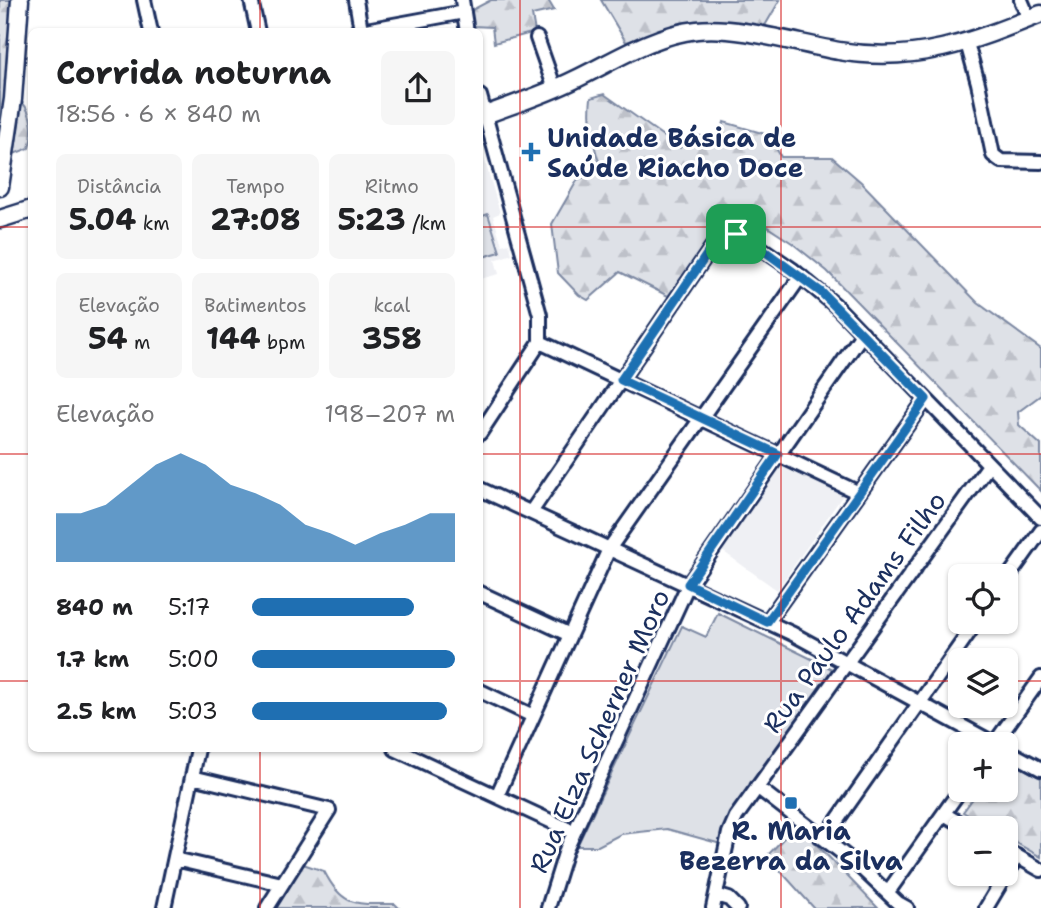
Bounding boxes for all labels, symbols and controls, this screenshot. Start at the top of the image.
text: Corrida noturna [56,51,331,94]
button: share [381,51,455,125]
text: 18:56 · 6 × 840 m [56,99,261,129]
place label: Unidade Básica de Saúde Riacho Doce [547,120,803,185]
marker: Unidade Básica de Saúde Riacho Doce [521,142,541,162]
text: Distância [77,174,161,199]
text: Tempo [226,174,285,199]
text: Ritmo [365,174,419,199]
text: 5.04 [69,199,136,240]
text: 27:08 [210,199,301,240]
text: 5:23 [337,199,406,240]
pin [706,204,766,264]
text: km [136,211,170,236]
text: /km [406,211,446,236]
icon: arrive [717,215,755,253]
text: Elevação [78,293,160,318]
text: Batimentos [204,293,307,318]
text: kcal [373,293,410,318]
text: 54 [88,318,128,359]
text: 144 [206,318,261,359]
text: 358 [362,318,422,359]
text: m [128,330,150,355]
text: bpm [261,330,305,355]
text: Elevação [56,399,155,429]
text: 198–207 m [324,399,455,429]
street label: Rua Paulo Adams Filho [754,484,954,740]
map controls [948,564,1018,886]
button: locate [948,564,1018,634]
street label: Rua Elza Scherner Moro [521,584,677,878]
text: 840 m [56,592,133,622]
text: 5:17 [168,592,210,622]
text: 1.7 km [56,644,129,674]
text: 5:00 [168,644,219,674]
button: layers [948,648,1018,718]
text: 2.5 km [56,696,137,726]
text: 5:03 [168,696,218,726]
button: + [948,732,1018,802]
marker: R. Maria Bezerra da Silva [783,795,799,811]
place label: R. Maria Bezerra da Silva [679,813,903,878]
button: − [948,816,1018,886]

